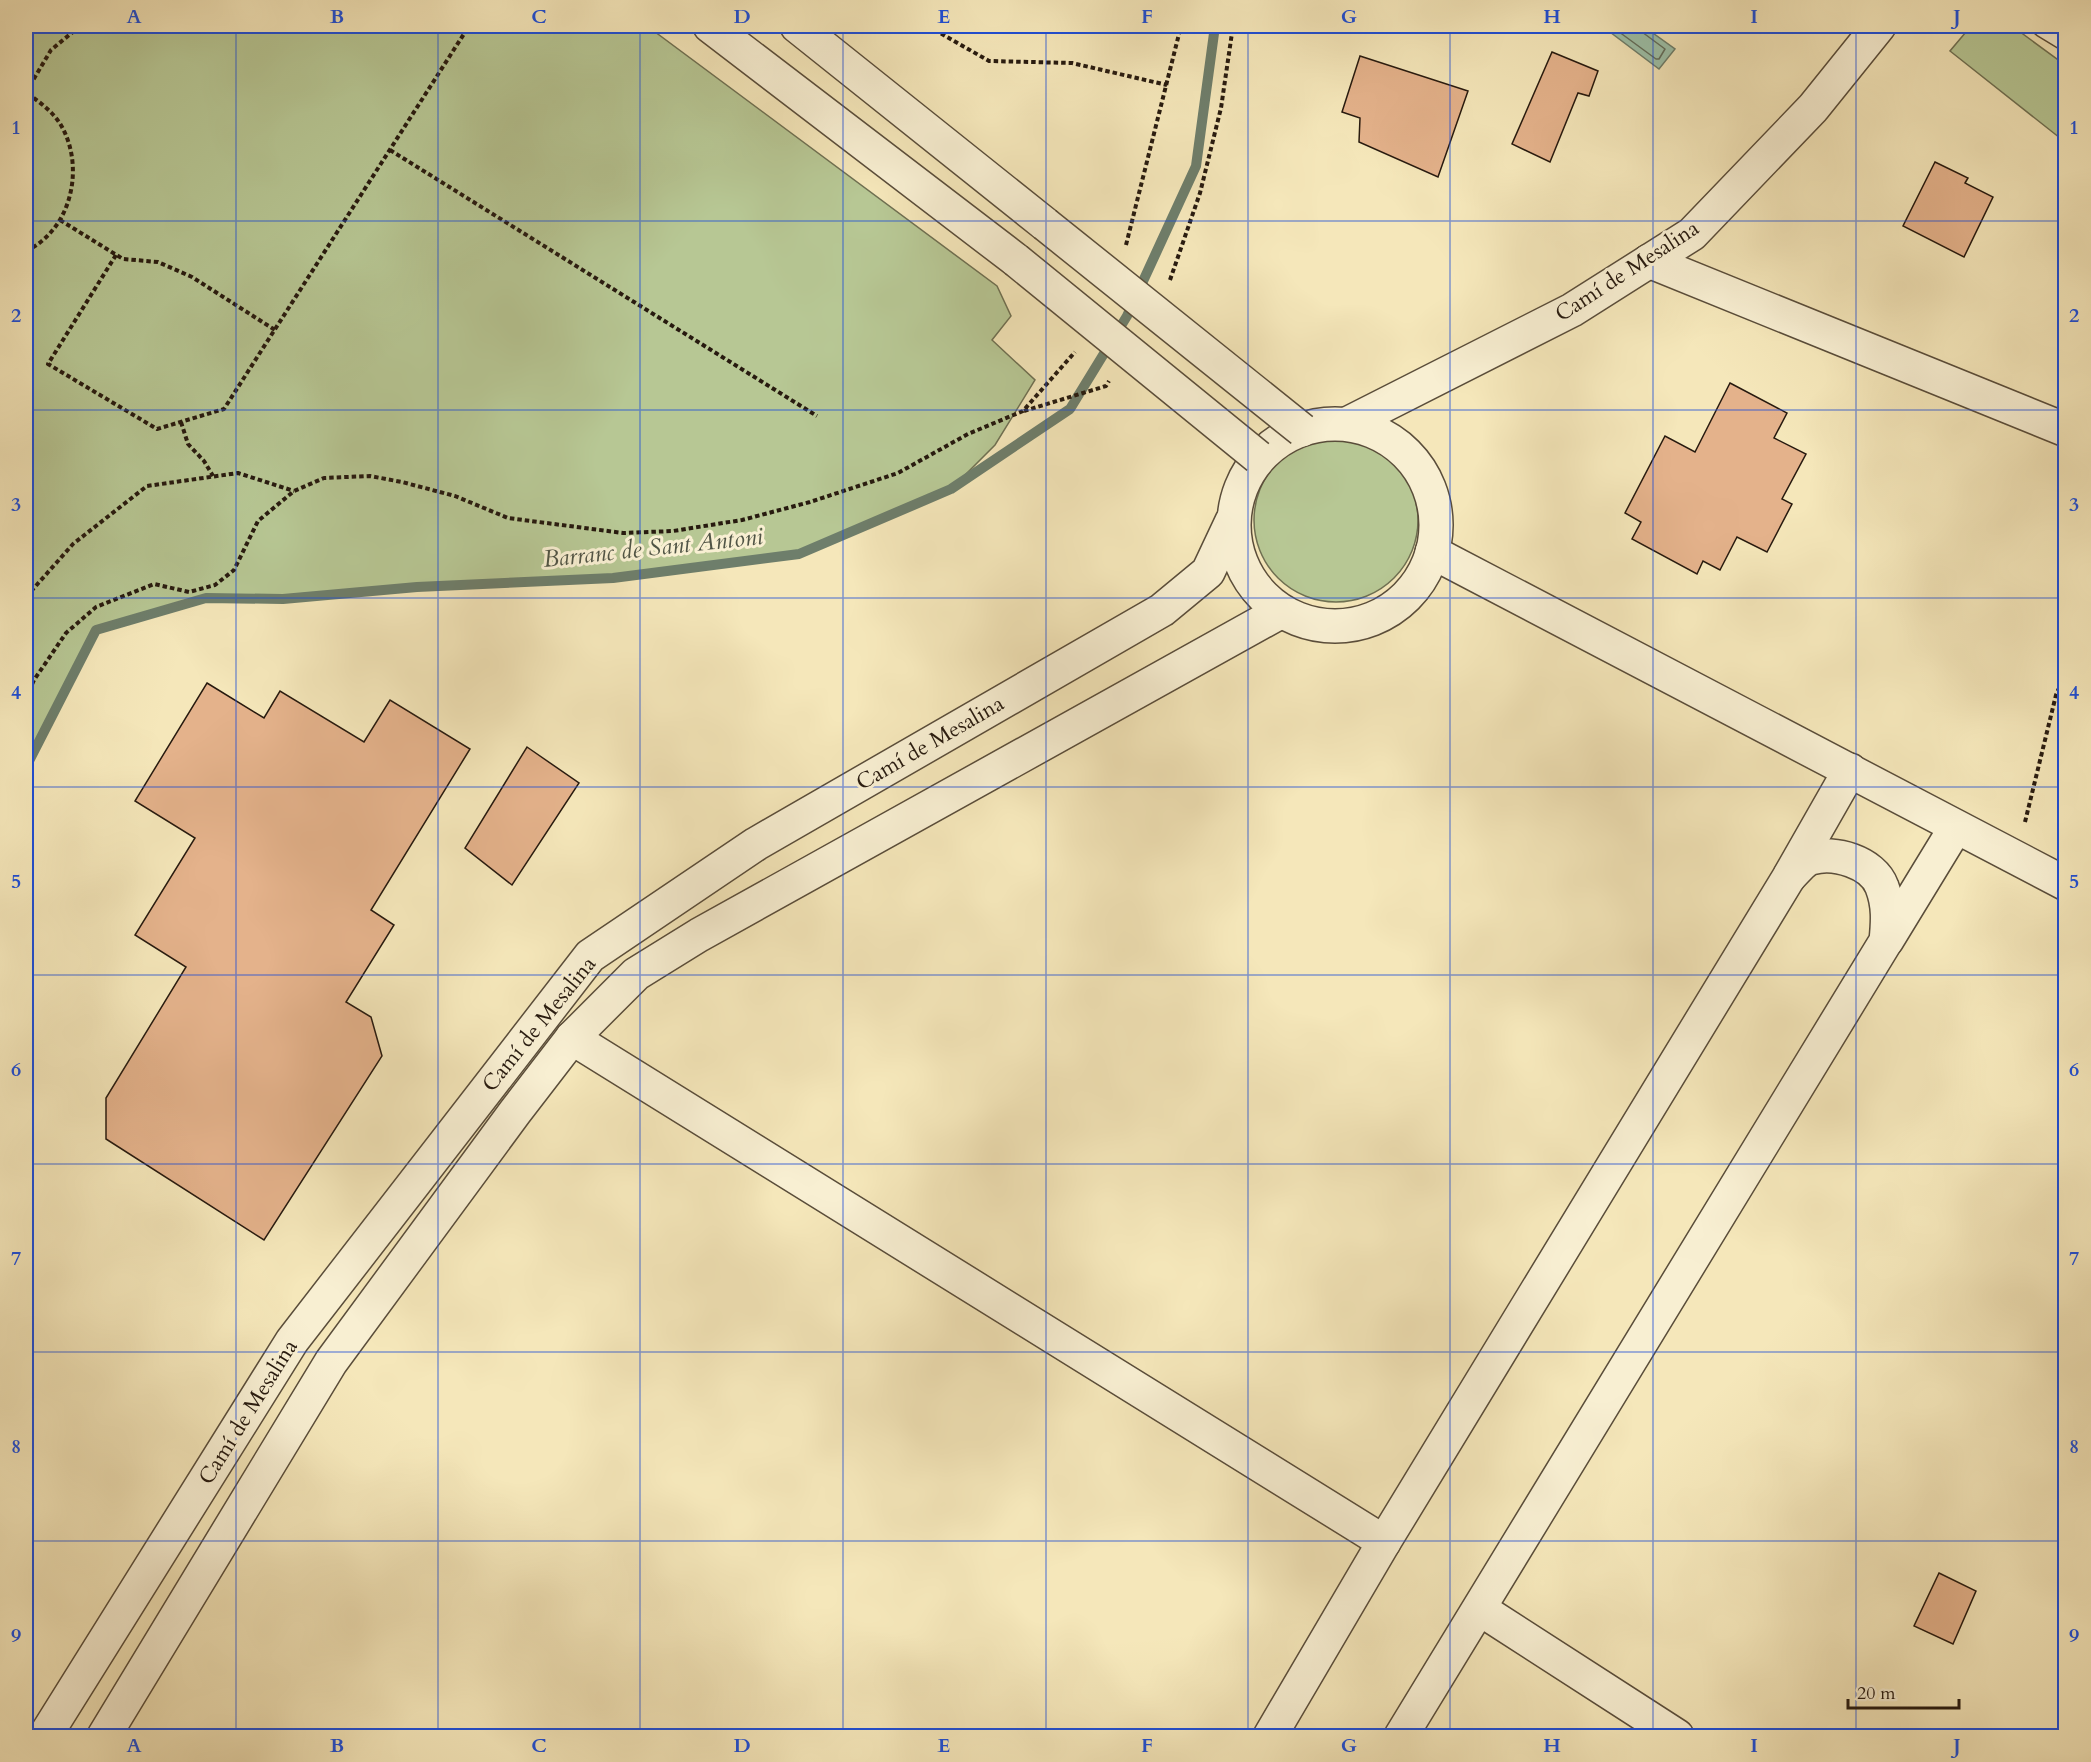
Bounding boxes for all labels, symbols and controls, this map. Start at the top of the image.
text: A [126,3,142,30]
text: B [330,3,344,30]
text: C [531,3,547,30]
text: D [733,3,751,30]
text: E [938,3,950,30]
text: F [1141,3,1153,30]
text: G [1341,3,1357,30]
text: H [1543,3,1561,30]
text: I [1750,3,1758,30]
text: J [1950,3,1961,30]
text: 1 [11,114,21,141]
text: 1 [2069,114,2079,141]
street label: Camí de Mesalina [1549,213,1705,329]
text: 2 [11,302,21,329]
text: 2 [2069,302,2079,329]
text: 3 [11,491,21,518]
text: 3 [2069,491,2079,518]
water label: Barranc de Sant Antoni [542,520,765,576]
text: 4 [11,679,21,706]
text: 4 [2069,679,2079,706]
street label: Camí de Mesalina [851,688,1010,797]
text: 5 [11,868,21,895]
text: 5 [2069,868,2079,895]
street label: Camí de Mesalina [475,950,603,1098]
text: 6 [11,1056,21,1083]
text: 6 [2069,1056,2079,1083]
text: 7 [11,1245,21,1272]
text: 7 [2069,1245,2079,1272]
street label: Camí de Mesalina [191,1333,305,1490]
text: 8 [11,1433,21,1460]
text: 8 [2069,1433,2079,1460]
text: 9 [11,1622,21,1649]
text: 9 [2069,1622,2079,1649]
scale bar [1848,1672,1959,1710]
text: 20 m [1857,1681,1896,1706]
text: A [126,1732,142,1759]
text: B [330,1732,344,1759]
text: C [531,1732,547,1759]
text: D [733,1732,751,1759]
text: E [938,1732,950,1759]
text: F [1141,1732,1153,1759]
text: G [1341,1732,1357,1759]
text: H [1543,1732,1561,1759]
text: I [1750,1732,1758,1759]
text: J [1950,1732,1961,1759]

